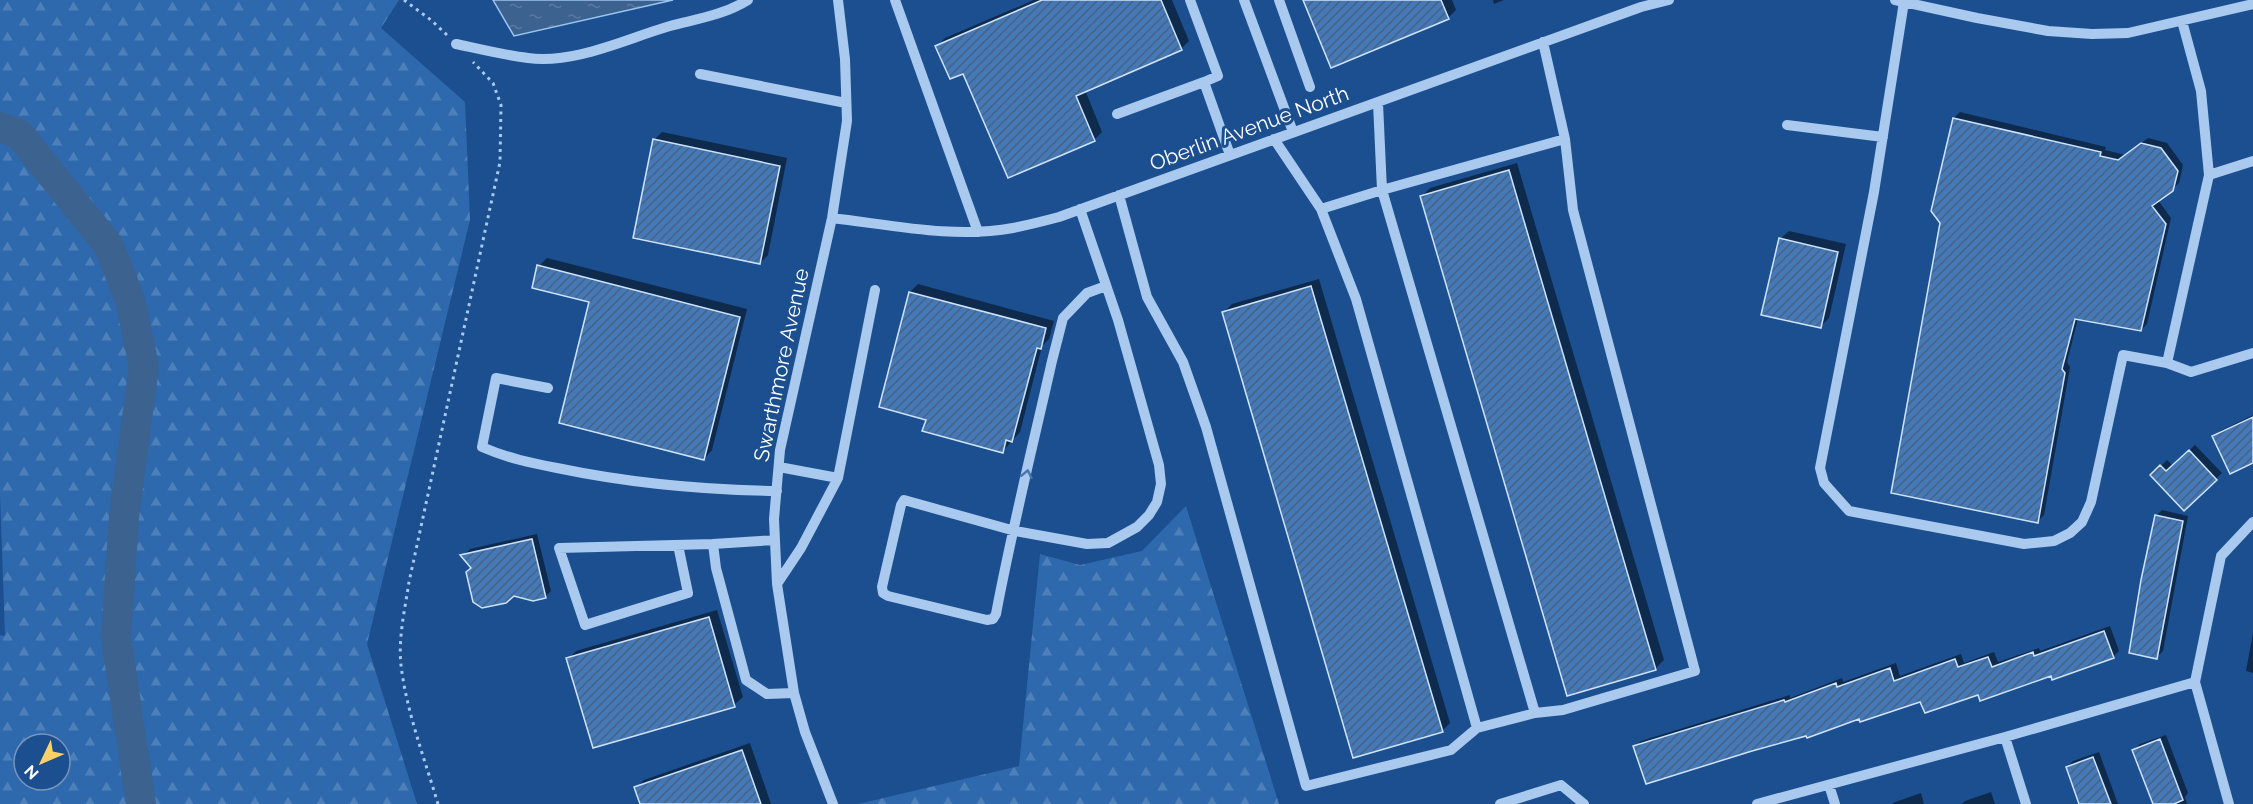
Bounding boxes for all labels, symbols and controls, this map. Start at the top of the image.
street label: Oberlin Avenue North [1146,80,1352,176]
street label: Swarthmore Avenue [748,266,814,464]
one-way arrow [1020,469,1033,479]
north arrow [12,732,72,792]
text: N [20,761,43,783]

